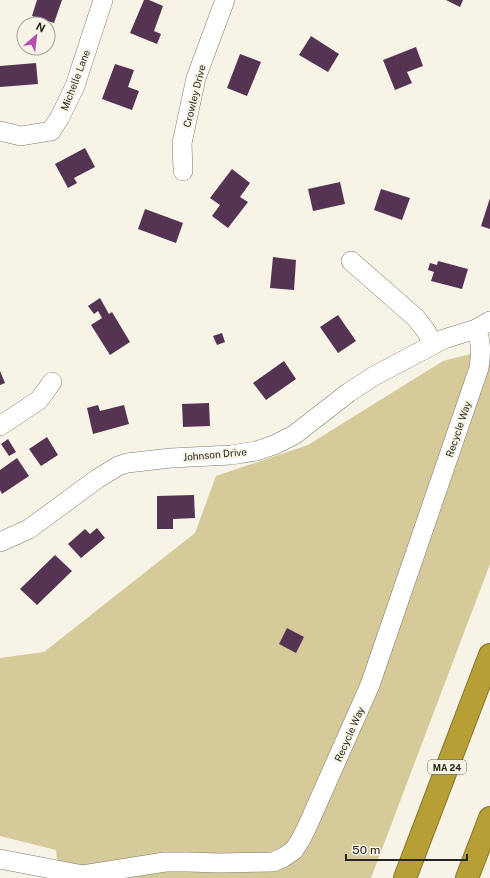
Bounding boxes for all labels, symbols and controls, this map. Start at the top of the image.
north arrow [16,16,56,56]
text: N [34,20,47,34]
street label: Michelle Lane [58,47,92,112]
street label: Crowley Drive [180,63,208,129]
street label: Recycle Way [443,399,473,459]
street label: Johnson Drive [183,445,248,463]
street label: Recycle Way [332,704,367,763]
road number: MA 24 [428,760,466,774]
scale bar [346,836,467,862]
text: 50 m [352,843,380,857]

